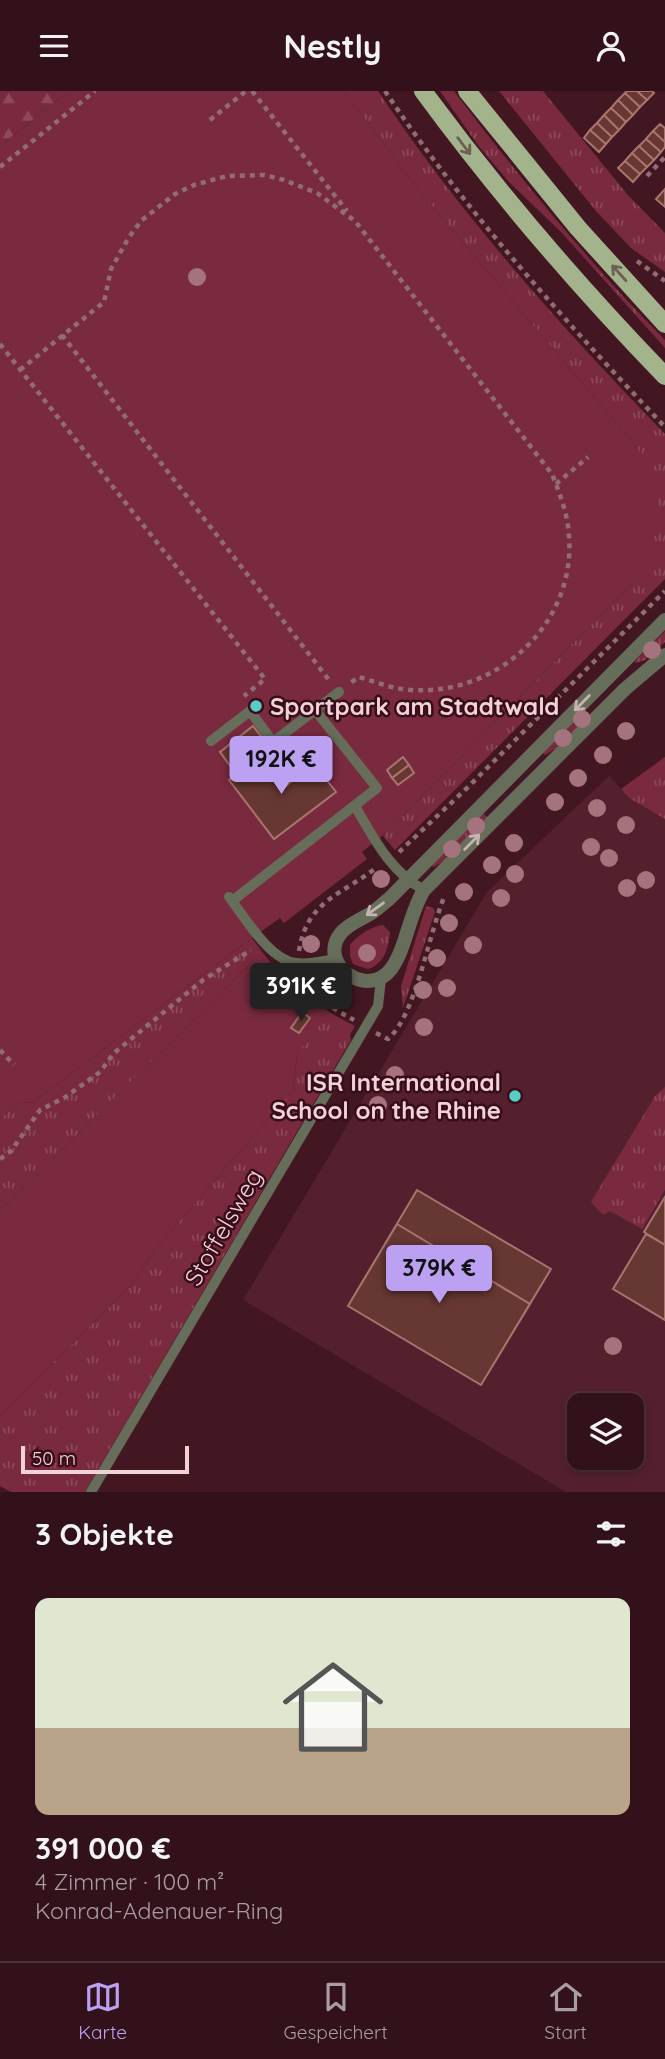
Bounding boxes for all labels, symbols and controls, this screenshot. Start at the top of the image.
text: Nestly [284,26,381,66]
icon: menu [35,27,73,65]
icon: person [592,27,630,65]
one-way arrow [456,136,471,155]
one-way arrow [611,265,628,282]
place label: Sportpark am Stadtwald [270,691,559,721]
one-way arrow [574,695,591,712]
marker: Sportpark am Stadtwald [248,698,264,714]
pin: 192K € [224,737,338,796]
text: 192K € [245,744,317,773]
one-way arrow [464,833,481,850]
one-way arrow [367,902,385,917]
pin: 391K € [244,963,358,1023]
text: 391K € [266,971,336,1000]
place label: ISR International School on the Rhine [272,1067,501,1125]
marker: ISR International School on the Rhine [507,1088,523,1104]
street label: Stoffelsweg [177,1163,269,1291]
pin: 379K € [382,1245,496,1305]
text: 379K € [402,1253,476,1282]
map controls [567,1393,644,1470]
button: layers [567,1393,644,1470]
scale bar [21,1443,189,1475]
text: 50 m [32,1446,76,1470]
text: 3 Objekte [35,1515,174,1553]
icon: filters [592,1515,630,1553]
icon: home [270,1644,396,1770]
text: 391 000 € [35,1829,171,1867]
text: 4 Zimmer · 100 m² [35,1867,224,1896]
text: Konrad-Adenauer-Ring [35,1896,283,1925]
tab: Karte [78,1978,127,2044]
tab: Gespeichert [284,1978,388,2044]
tab: Start [544,1978,587,2044]

